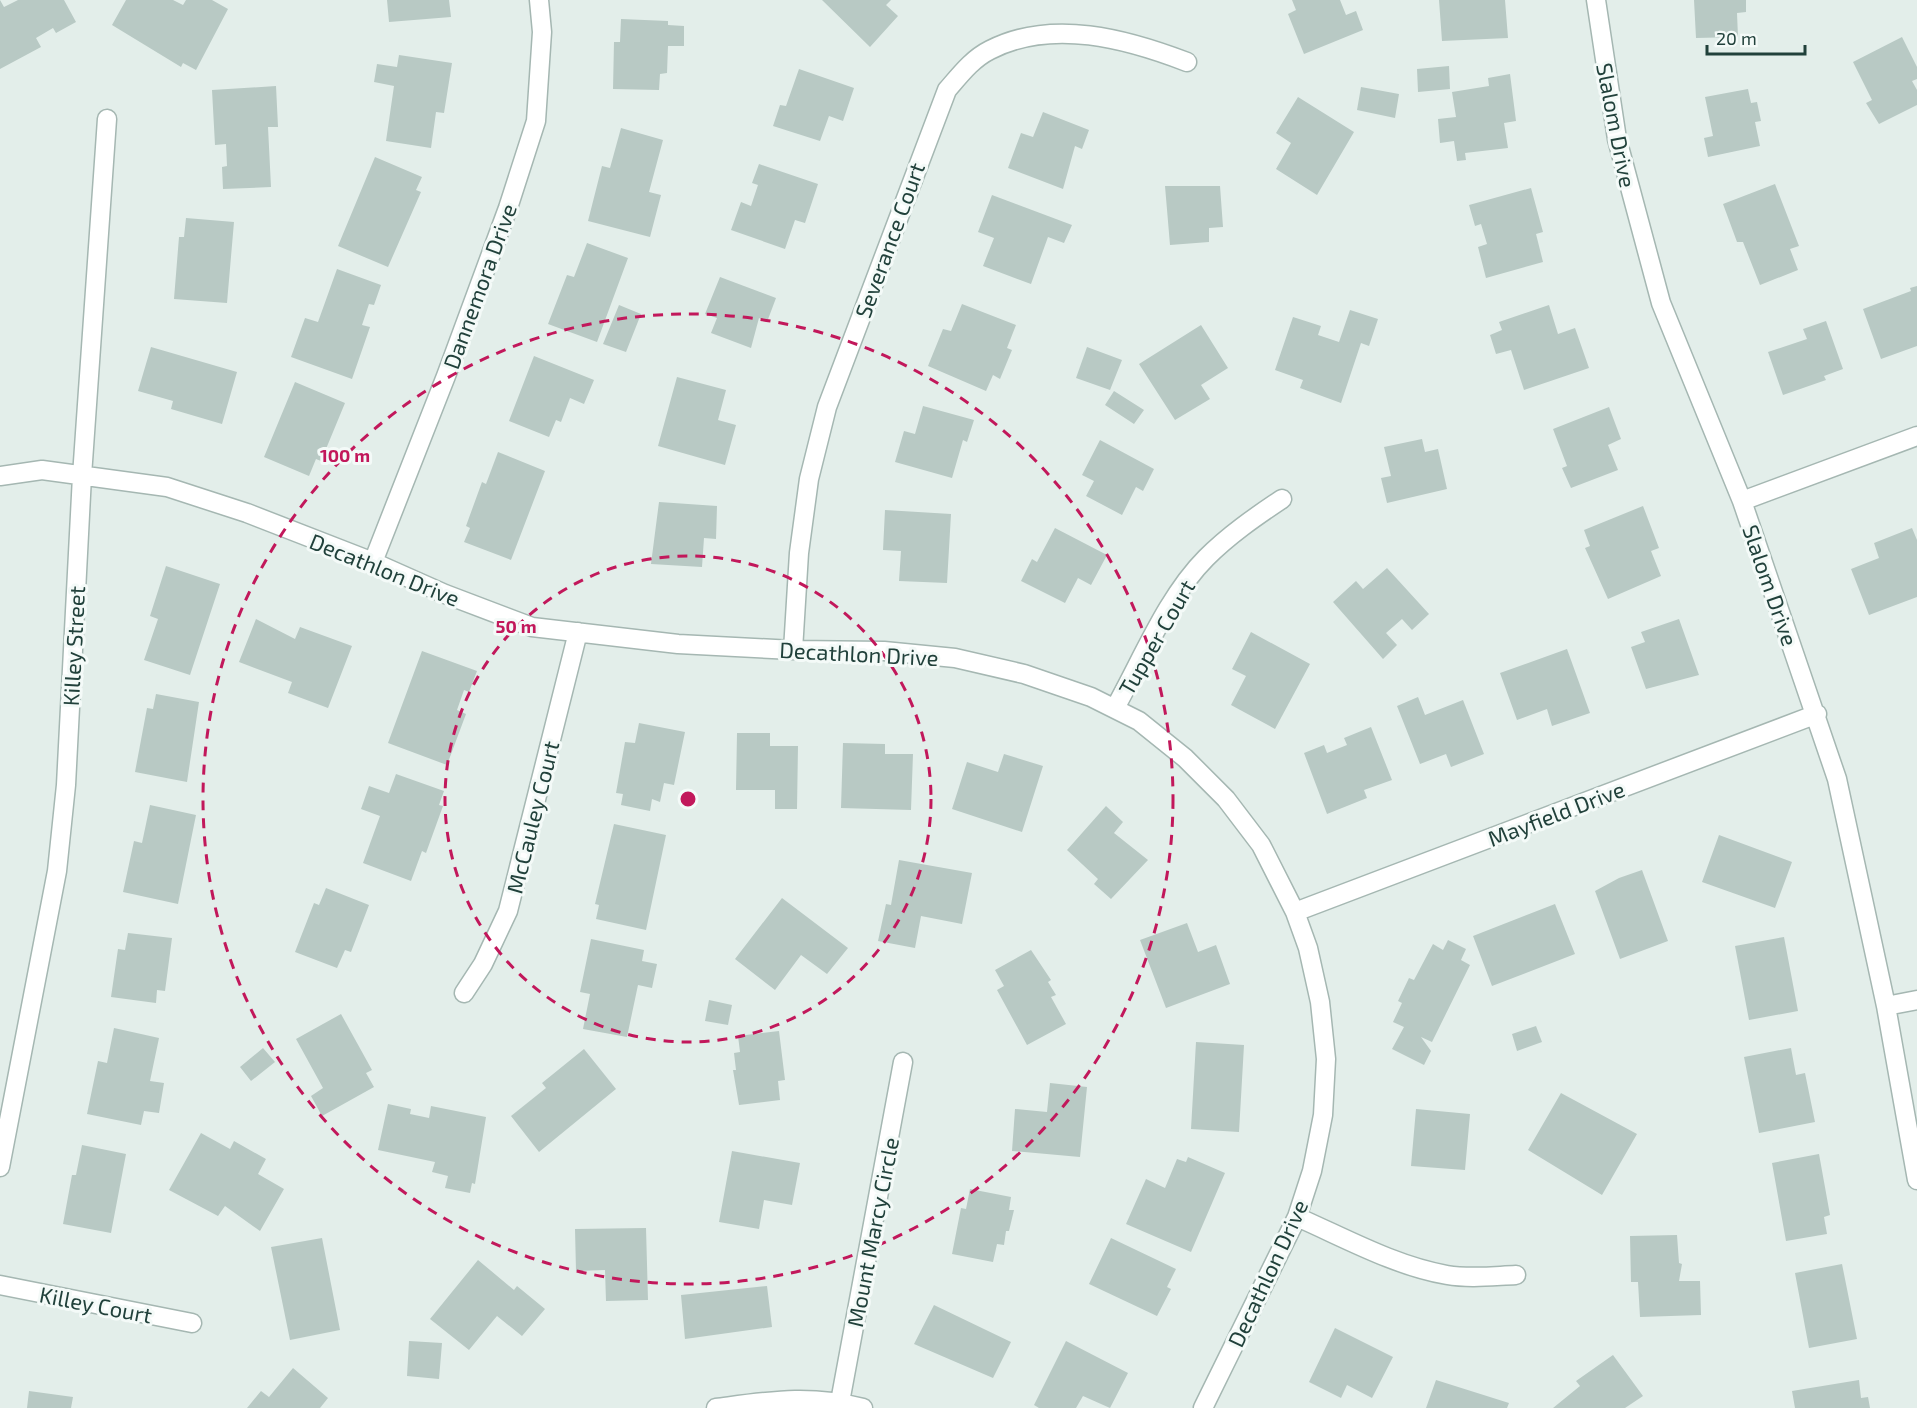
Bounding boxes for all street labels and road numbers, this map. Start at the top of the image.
street label: Slalom Drive [1592,60,1642,190]
street label: Severance Court [849,159,929,321]
street label: Dannemora Drive [437,200,521,372]
street label: Slalom Drive [1738,521,1804,649]
street label: Decathlon Drive [306,527,464,611]
street label: Tupper Court [1113,575,1199,699]
street label: Killey Street [57,585,89,707]
street label: Decathlon Drive [779,636,939,670]
street label: McCauley Court [500,738,564,896]
street label: Mayfield Drive [1484,775,1628,851]
street label: Mount Marcy Circle [841,1135,903,1329]
street label: Decathlon Drive [1222,1195,1312,1351]
street label: Killey Court [38,1280,154,1328]

